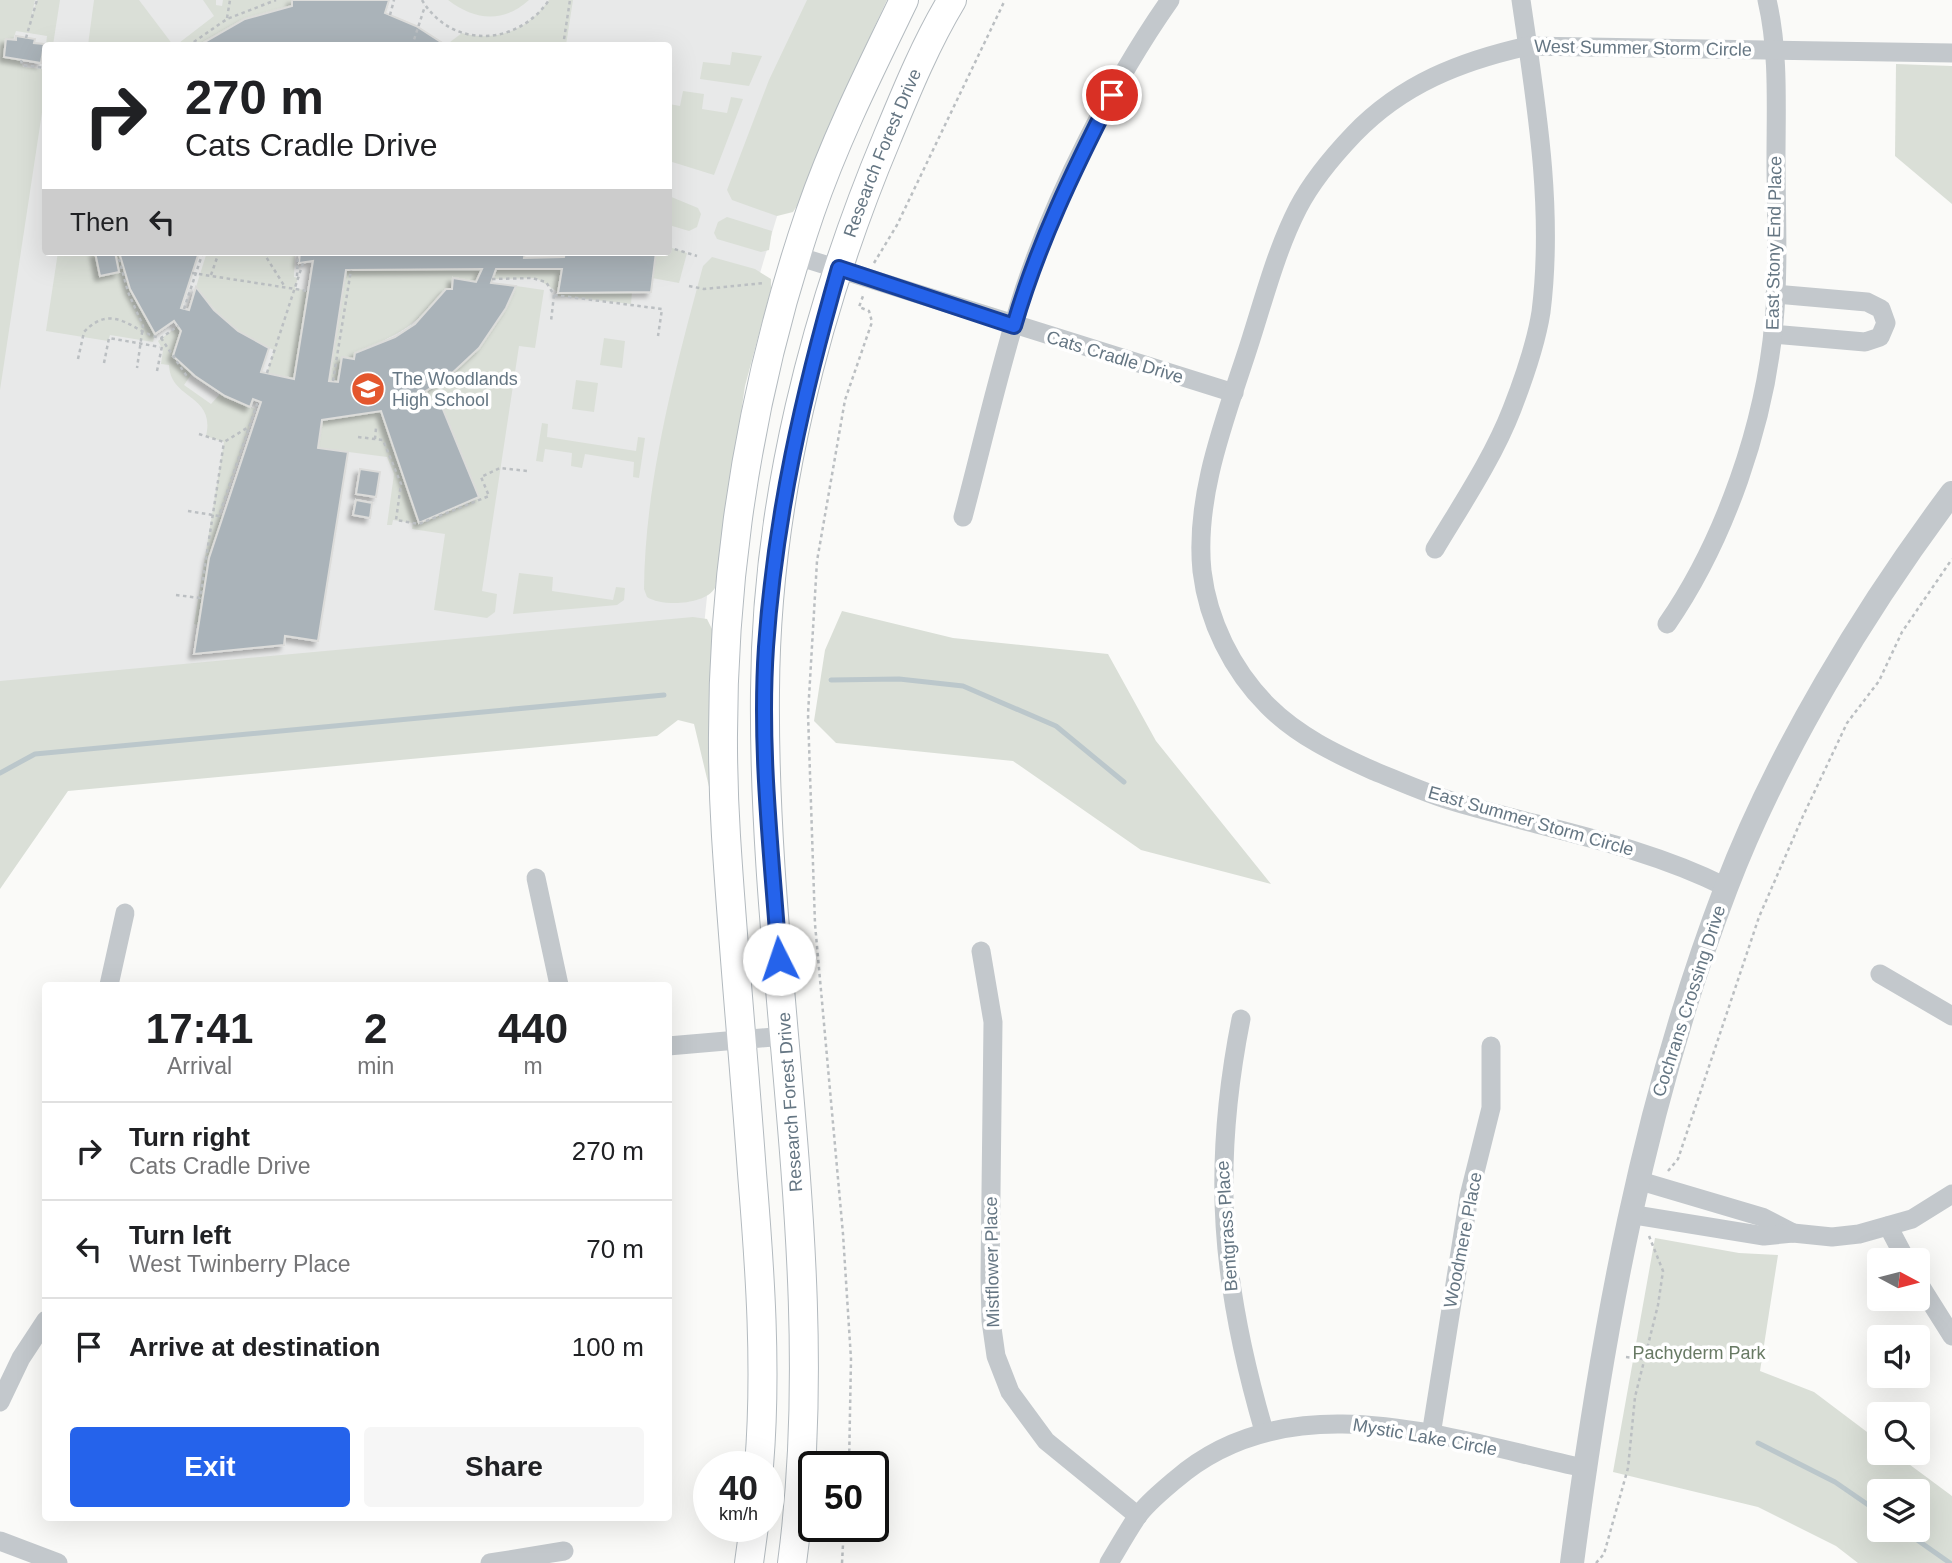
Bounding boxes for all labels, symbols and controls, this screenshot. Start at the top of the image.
street label: West Summer Storm Circle [1534,36,1752,60]
street label: Research Forest Drive [840,65,925,240]
pin [1082,65,1142,125]
icon: right [70,70,161,161]
text: 270 m [185,70,324,124]
icon: arrive [1093,76,1131,114]
text: Cats Cradle Drive [185,127,438,163]
street label: East Stony End Place [1762,156,1786,330]
icon: left [143,203,181,241]
text: Then [70,207,129,237]
street label: Cats Cradle Drive [1044,327,1186,387]
place label: The Woodlands High School [392,369,518,410]
school or university icon: The Woodlands High School [349,370,387,408]
street label: East Summer Storm Circle [1426,782,1636,860]
street label: Cochrans Crossing Drive [1649,903,1729,1099]
position arrow [742,922,816,996]
text: 17:41 [146,1005,253,1052]
text: 2 [364,1005,387,1052]
text: 440 [498,1005,568,1052]
street label: Research Forest Drive [774,1011,806,1193]
text: Arrival [167,1053,232,1079]
text: min [357,1053,394,1079]
text: m [524,1053,543,1079]
text: Turn right [129,1122,250,1152]
icon: right [70,1132,108,1170]
text: 270 m [572,1136,644,1166]
text: Cats Cradle Drive [129,1153,311,1179]
street label: Bentgrass Place [1212,1160,1242,1292]
street label: Woodmere Place [1440,1170,1486,1310]
street label: Mistflower Place [981,1196,1003,1328]
text: Turn left [129,1220,231,1250]
icon: left [70,1230,108,1268]
text: 70 m [586,1234,644,1264]
north arrow [1867,1248,1930,1311]
map controls [1867,1248,1930,1542]
text: West Twinberry Place [129,1251,351,1277]
button: sound [1867,1325,1930,1388]
icon: arrive [70,1328,108,1366]
text: Arrive at destination [129,1332,380,1362]
text: 100 m [572,1332,644,1362]
park label: Pachyderm Park [1632,1343,1767,1363]
button: search [1867,1402,1930,1465]
street label: Mystic Lake Circle [1351,1414,1499,1460]
button: Exit [70,1427,350,1507]
button: Share [364,1427,644,1507]
speed limit sign: 50 [798,1451,889,1542]
text: 40 [719,1468,758,1507]
button: layers [1867,1479,1930,1542]
text: km/h [719,1504,758,1524]

